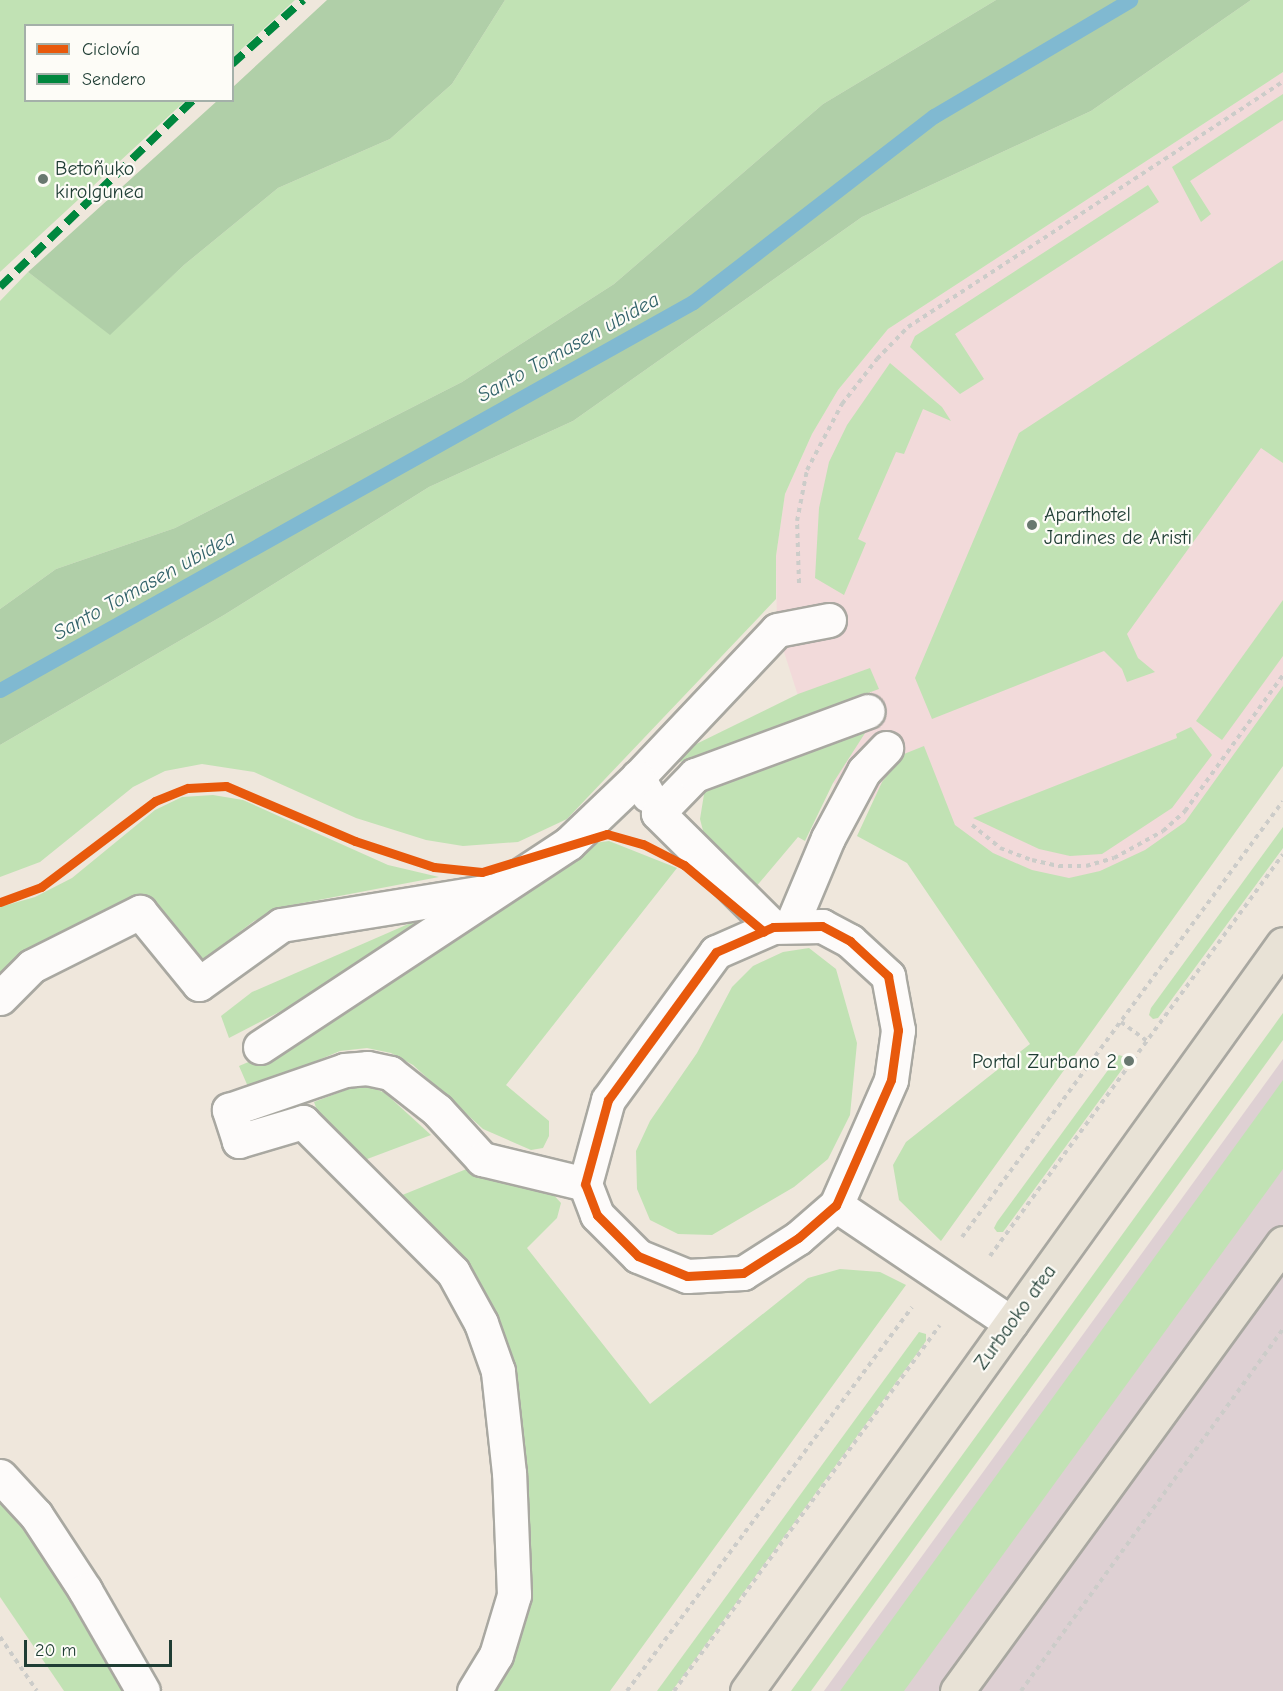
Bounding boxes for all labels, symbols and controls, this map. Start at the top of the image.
legend [24,24,234,102]
text: Ciclovía [82,39,140,60]
text: Sendero [82,69,146,90]
place label: Betoñuko kirolgunea [55,156,144,203]
marker: Betoñuko kirolgunea [36,172,50,186]
water label: Santo Tomasen ubidea [473,287,663,407]
place label: Aparthotel Jardines de Aristi [1044,502,1192,549]
marker: Aparthotel Jardines de Aristi [1025,518,1039,532]
water label: Santo Tomasen ubidea [49,525,239,645]
place label: Portal Zurbano 2 [972,1049,1117,1073]
marker: Portal Zurbano 2 [1122,1054,1136,1068]
street label: Zurbaoko atea [969,1260,1061,1374]
scale bar [27,1628,176,1666]
text: 20 m [35,1640,76,1661]

